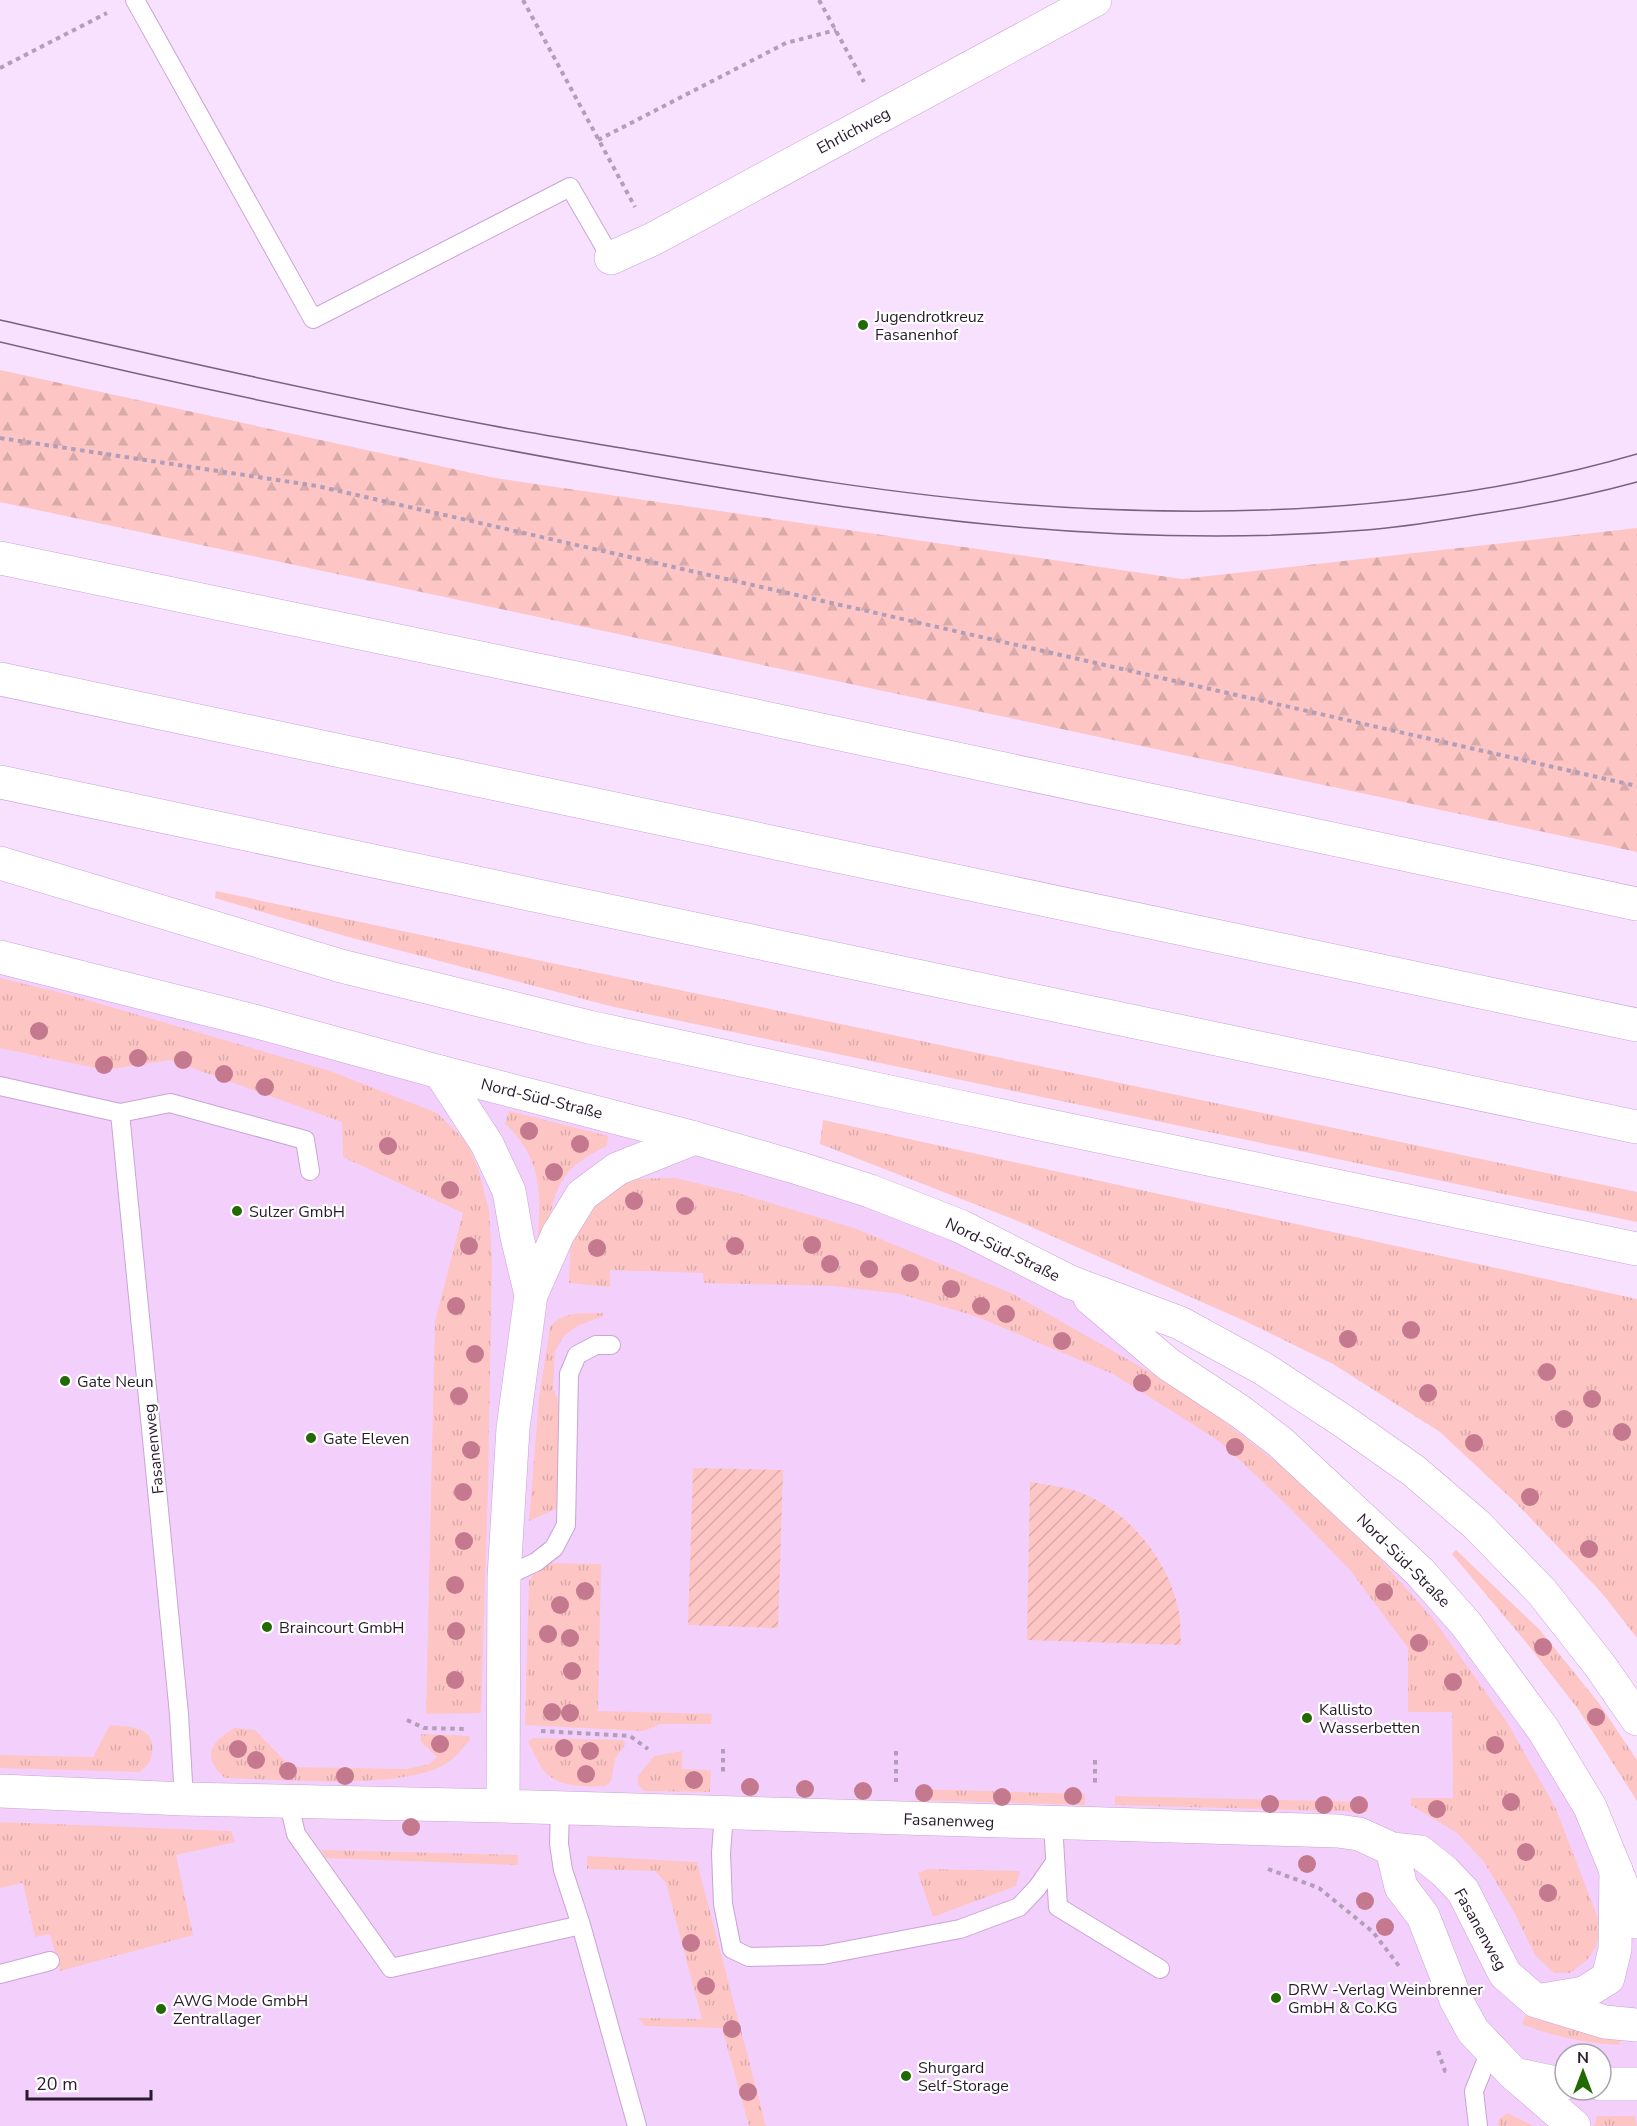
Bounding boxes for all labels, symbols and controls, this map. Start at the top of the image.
street label: Ehrlichweg [813,102,894,159]
place label: Jugendrotkreuz Fasanenhof [874,306,984,346]
marker: Jugendrotkreuz Fasanenhof [856,318,870,332]
street label: Nord-Süd-Straße [479,1073,605,1125]
place label: Sulzer GmbH [249,1201,345,1223]
marker: Sulzer GmbH [230,1204,244,1218]
street label: Nord-Süd-Straße [942,1213,1063,1287]
place label: Gate Neun [77,1371,154,1393]
marker: Gate Neun [58,1374,72,1388]
street label: Fasanenweg [138,1403,170,1495]
place label: Gate Eleven [323,1428,409,1450]
marker: Gate Eleven [304,1431,318,1445]
street label: Nord-Süd-Straße [1351,1509,1455,1613]
place label: Braincourt GmbH [279,1617,405,1639]
marker: Braincourt GmbH [260,1620,274,1634]
place label: Kallisto Wasserbetten [1319,1699,1420,1739]
marker: Kallisto Wasserbetten [1300,1711,1314,1725]
street label: Fasanenweg [903,1808,995,1834]
street label: Fasanenweg [1448,1884,1512,1975]
place label: DRW -Verlag Weinbrenner GmbH & Co.KG [1288,1979,1483,2019]
place label: AWG Mode GmbH Zentrallager [173,1990,308,2030]
marker: DRW -Verlag Weinbrenner GmbH & Co.KG [1269,1991,1283,2005]
marker: AWG Mode GmbH Zentrallager [154,2002,168,2016]
north arrow [1553,2042,1613,2102]
text: N [1577,2047,1589,2069]
place label: Shurgard Self-Storage [918,2057,1009,2097]
scale bar [27,2063,152,2101]
marker: Shurgard Self-Storage [899,2069,913,2083]
text: 20 m [36,2072,78,2096]

